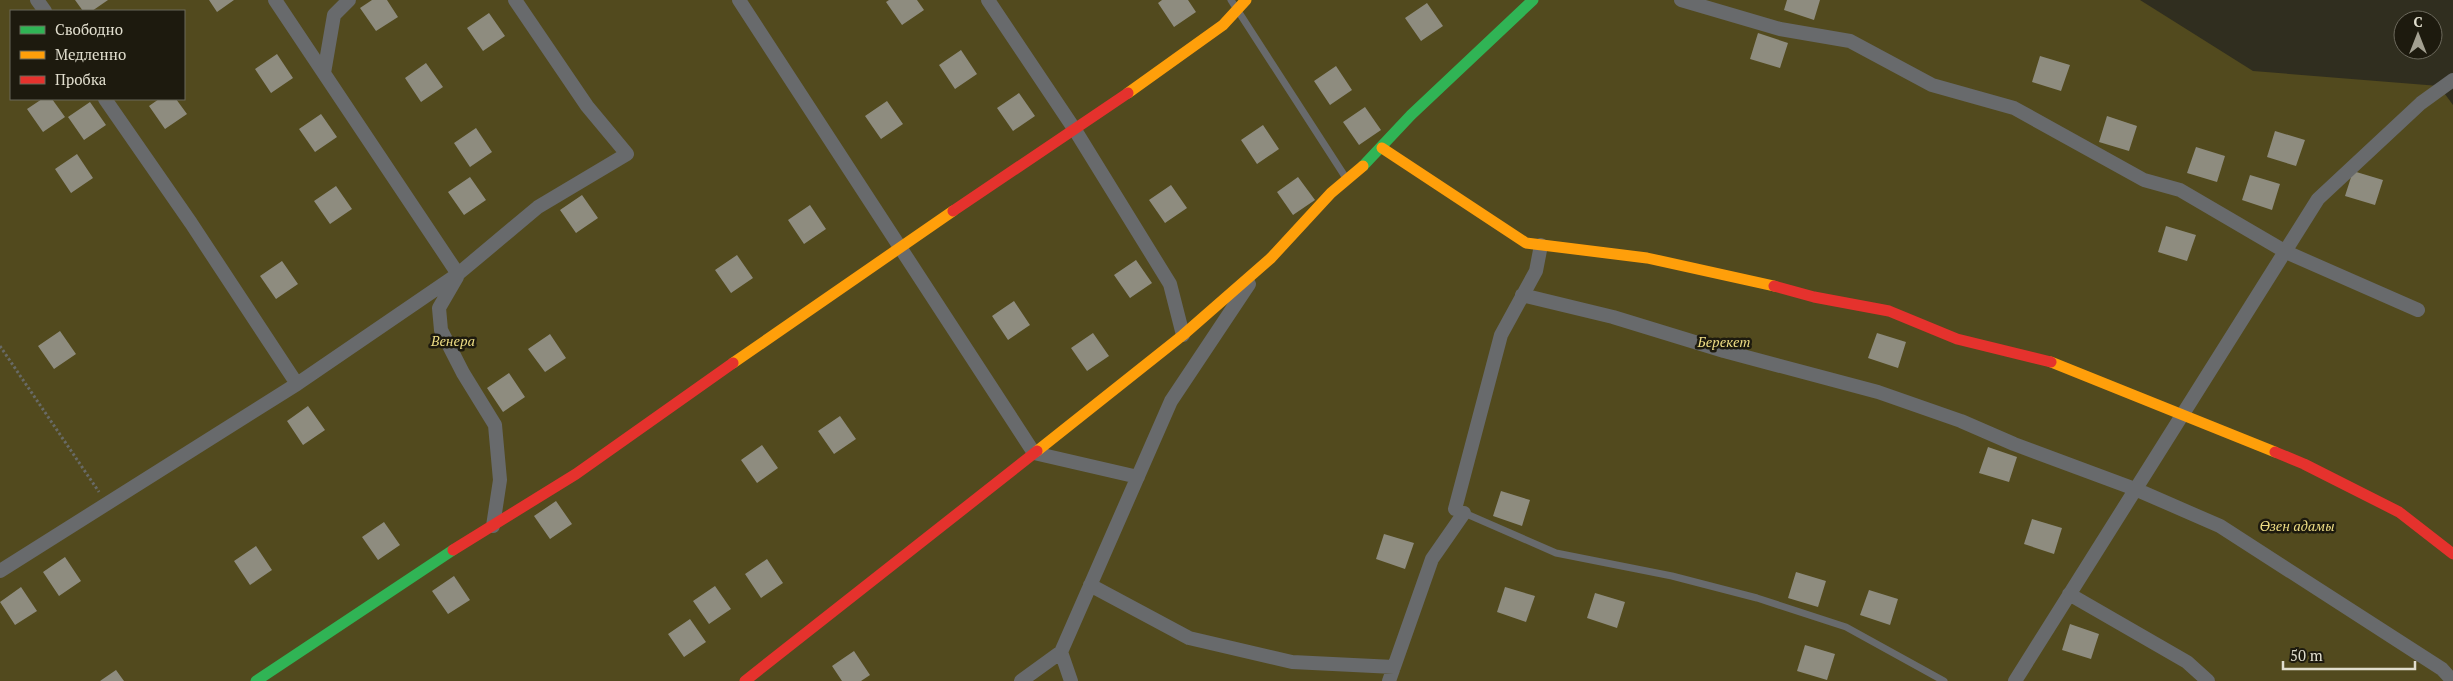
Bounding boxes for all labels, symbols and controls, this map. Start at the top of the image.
legend [10,10,185,100]
north arrow [2393,10,2443,60]
text: С [2413,12,2423,31]
text: Свободно [55,19,123,39]
text: Медленно [55,44,126,64]
text: Пробка [55,69,107,89]
park label: Венера [430,331,475,350]
park label: Берекет [1696,332,1751,351]
park label: Өзен адамы [2259,516,2335,535]
scale bar [2283,638,2416,670]
text: 50 m [2290,645,2323,665]

